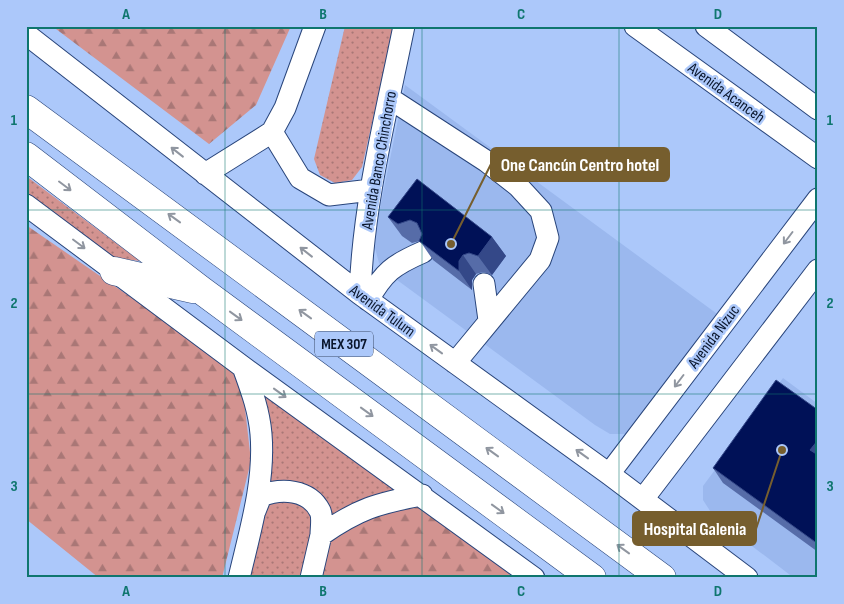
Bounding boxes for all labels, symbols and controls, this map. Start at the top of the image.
text: A [121,5,130,24]
text: B [319,5,327,24]
text: C [517,5,525,24]
text: D [714,5,722,24]
street label: Avenida Acanceh [683,58,768,127]
street label: Avenida Banco Chinchorro [358,90,401,232]
text: 1 [11,111,18,130]
text: 1 [827,111,834,130]
one-way arrow [171,147,184,158]
callout: One Cancún Centro hotel [491,148,669,181]
text: One Cancún Centro hotel [501,155,659,176]
one-way arrow [58,181,72,191]
one-way arrow [167,213,181,223]
one-way arrow [783,231,793,245]
one-way arrow [72,239,85,250]
one-way arrow [300,246,313,257]
street label: Avenida Tulum [345,281,419,341]
text: 2 [10,294,18,313]
text: 2 [826,294,834,313]
street label: Avenida Nizuc [684,302,744,373]
one-way arrow [299,309,312,320]
one-way arrow [229,311,243,321]
road number: MEX 307 [315,332,373,356]
one-way arrow [429,344,443,354]
one-way arrow [674,374,684,388]
one-way arrow [273,388,286,399]
one-way arrow [360,407,374,417]
one-way arrow [486,447,499,458]
one-way arrow [575,449,589,459]
text: 3 [10,477,18,496]
text: 3 [826,477,834,496]
one-way arrow [491,503,504,514]
callout: Hospital Galenia [633,512,756,545]
text: Hospital Galenia [644,519,746,540]
one-way arrow [616,544,630,554]
text: A [121,582,130,601]
text: B [319,582,327,601]
text: C [517,582,525,601]
text: D [714,582,722,601]

